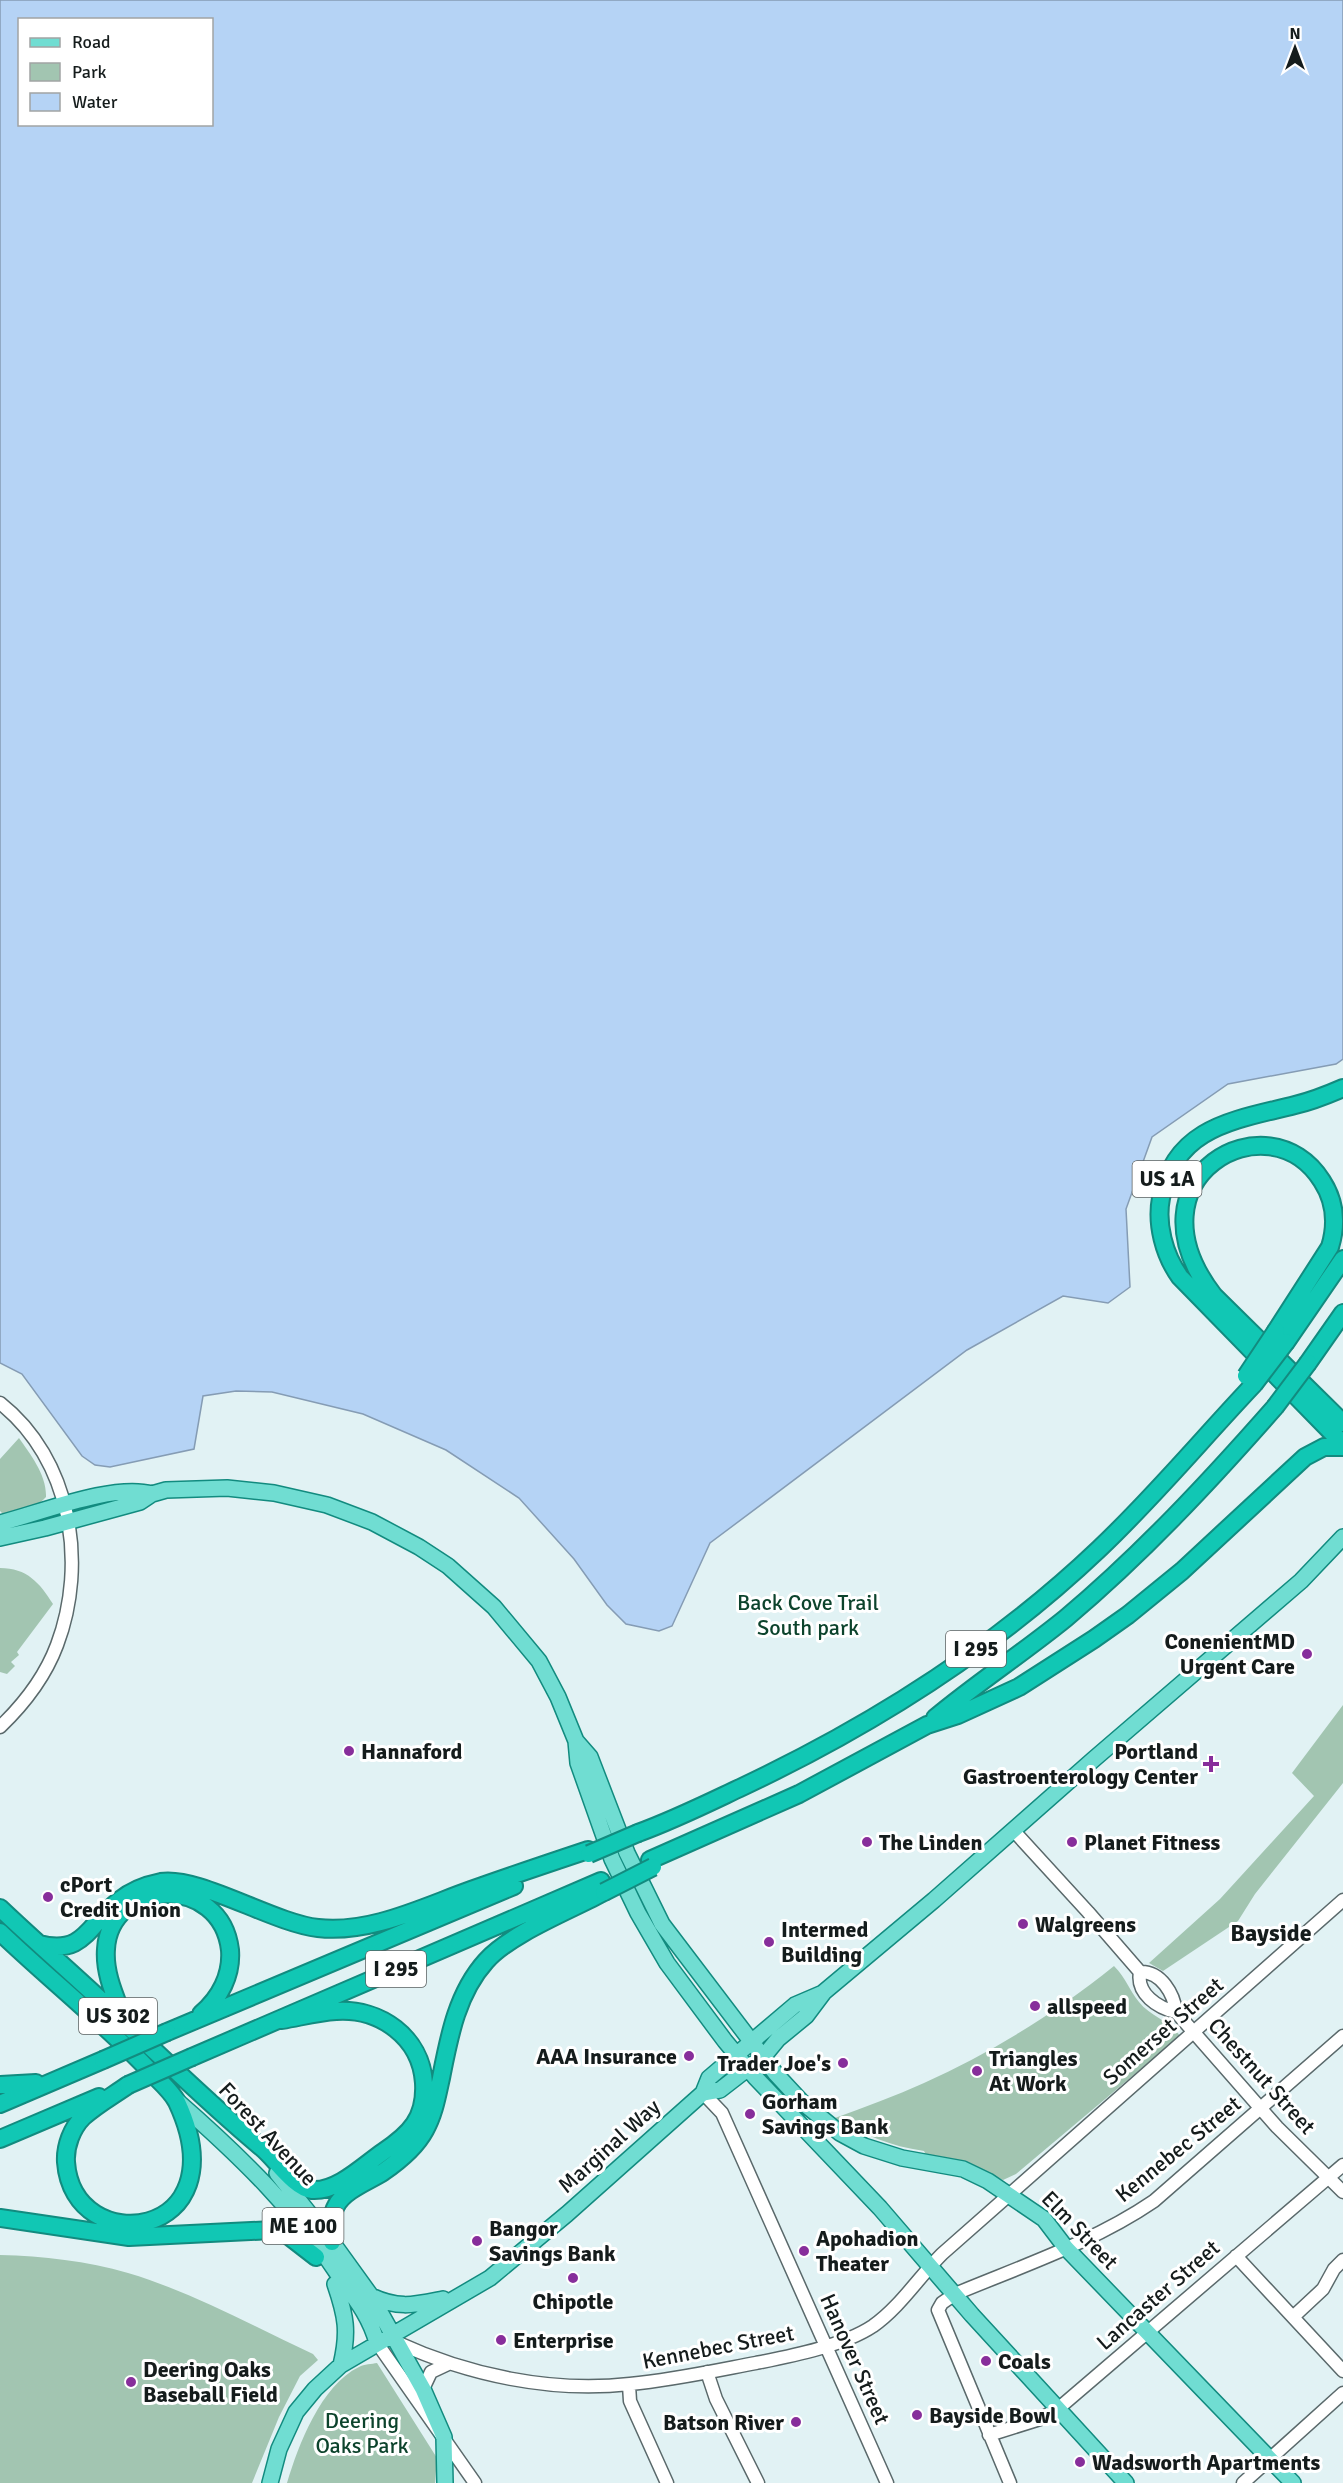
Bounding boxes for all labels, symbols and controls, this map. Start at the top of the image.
legend [18,18,213,126]
north arrow [1265,18,1325,78]
text: N [1289,24,1301,44]
text: Road [72,31,111,53]
text: Park [72,61,107,83]
text: Water [72,91,118,113]
road number: US 1A [1132,1161,1202,1197]
park label: Back Cove Trail South park [737,1589,879,1641]
place label: ConenientMD Urgent Care [1164,1628,1295,1680]
road number: I 295 [946,1631,1006,1667]
marker: ConenientMD Urgent Care [1300,1647,1314,1661]
place label: Hannaford [361,1738,463,1765]
place label: Portland Gastroenterology Center [963,1738,1198,1790]
marker: Hannaford [342,1744,356,1758]
marker: Portland Gastroenterology Center [1202,1755,1220,1773]
place label: The Linden [879,1829,983,1856]
place label: Planet Fitness [1084,1829,1220,1856]
marker: The Linden [860,1835,874,1849]
marker: Planet Fitness [1065,1835,1079,1849]
place label: cPort Credit Union [60,1871,181,1923]
marker: cPort Credit Union [41,1890,55,1904]
place label: Walgreens [1035,1911,1136,1938]
place label: Intermed Building [781,1916,868,1968]
marker: Walgreens [1016,1917,1030,1931]
district label: Bayside [1230,1918,1312,1948]
marker: Intermed Building [762,1935,776,1949]
road number: I 295 [366,1951,426,1987]
street label: Somerset Street [1097,1971,1229,2091]
place label: allspeed [1047,1993,1127,2020]
road number: US 302 [79,1998,157,2034]
marker: allspeed [1028,1999,1042,2013]
street label: Chestnut Street [1203,2012,1322,2140]
place label: AAA Insurance [536,2043,677,2070]
place label: Triangles At Work [989,2045,1078,2097]
marker: AAA Insurance [682,2049,696,2063]
place label: Trader Joe's [717,2050,831,2077]
marker: Trader Joe's [836,2056,850,2070]
marker: Triangles At Work [970,2064,984,2078]
street label: Forest Avenue [213,2077,323,2191]
place label: Gorham Savings Bank [762,2088,889,2140]
street label: Kennebec Street [1110,2090,1247,2208]
street label: Marginal Way [552,2093,666,2199]
marker: Gorham Savings Bank [743,2107,757,2121]
street label: Elm Street [1036,2185,1124,2275]
road number: ME 100 [262,2208,344,2244]
place label: Bangor Savings Bank [489,2215,616,2267]
place label: Apohadion Theater [816,2225,918,2277]
marker: Bangor Savings Bank [470,2234,484,2248]
street label: Lancaster Street [1091,2234,1225,2356]
marker: Apohadion Theater [797,2244,811,2258]
marker: Chipotle [566,2271,580,2285]
place label: Chipotle [532,2288,614,2315]
street label: Hanover Street [814,2289,896,2429]
street label: Kennebec Street [640,2319,796,2375]
place label: Enterprise [513,2327,614,2354]
marker: Enterprise [494,2333,508,2347]
place label: Coals [998,2348,1051,2375]
marker: Coals [979,2354,993,2368]
place label: Deering Oaks Baseball Field [143,2356,278,2408]
marker: Deering Oaks Baseball Field [124,2375,138,2389]
place label: Bayside Bowl [929,2402,1057,2429]
park label: Deering Oaks Park [315,2407,409,2459]
marker: Bayside Bowl [910,2408,924,2422]
place label: Batson River [663,2409,784,2436]
marker: Batson River [789,2415,803,2429]
place label: Wadsworth Apartments [1092,2449,1320,2476]
marker: Wadsworth Apartments [1073,2455,1087,2469]

